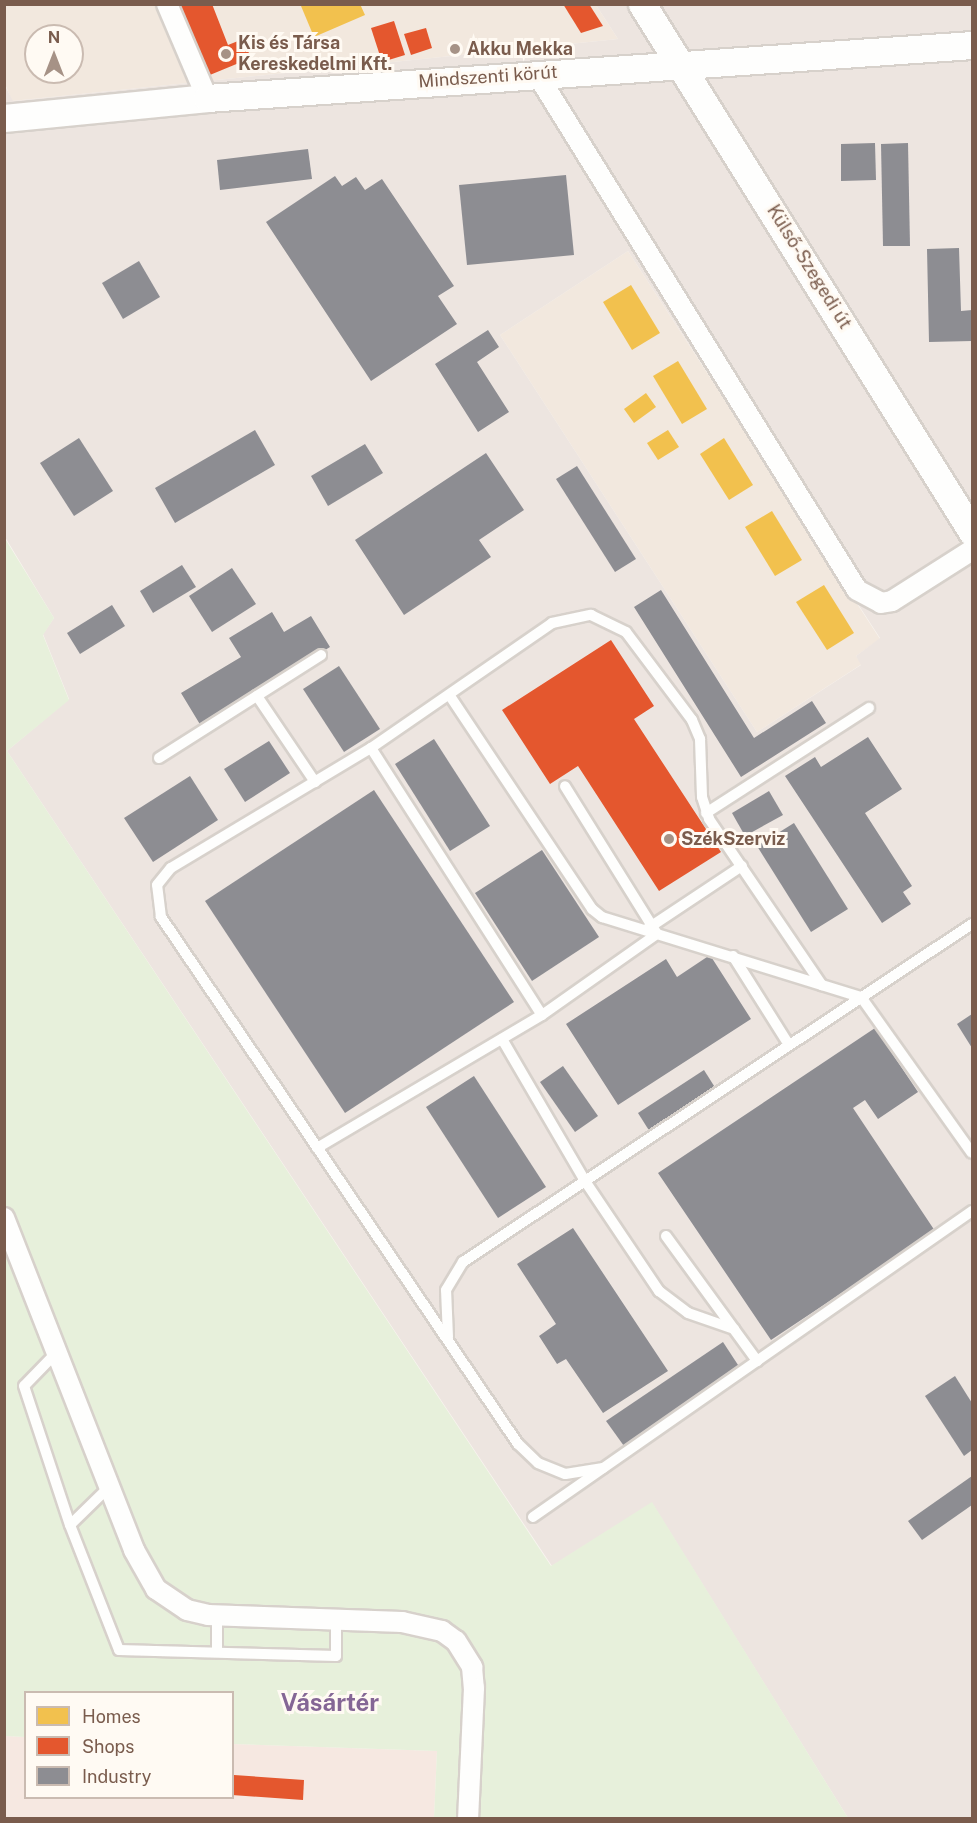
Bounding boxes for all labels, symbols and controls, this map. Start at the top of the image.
north arrow [24,24,84,84]
text: N [48,28,60,47]
place label: Kis és Társa Kereskedelmi Kft. [238,33,392,76]
place label: Akku Mekka [467,38,573,60]
marker: Akku Mekka [448,42,462,56]
marker: Kis és Társa Kereskedelmi Kft. [219,47,233,61]
street label: Mindszenti körút [418,61,558,93]
street label: Külső-Szegedi út [762,201,856,333]
place label: SzékSzerviz [681,828,785,850]
marker: SzékSzerviz [662,832,676,846]
district label: Vásártér [281,1689,379,1717]
legend [24,1691,234,1799]
text: Homes [82,1706,141,1727]
text: Shops [82,1736,134,1757]
text: Industry [82,1766,151,1787]

